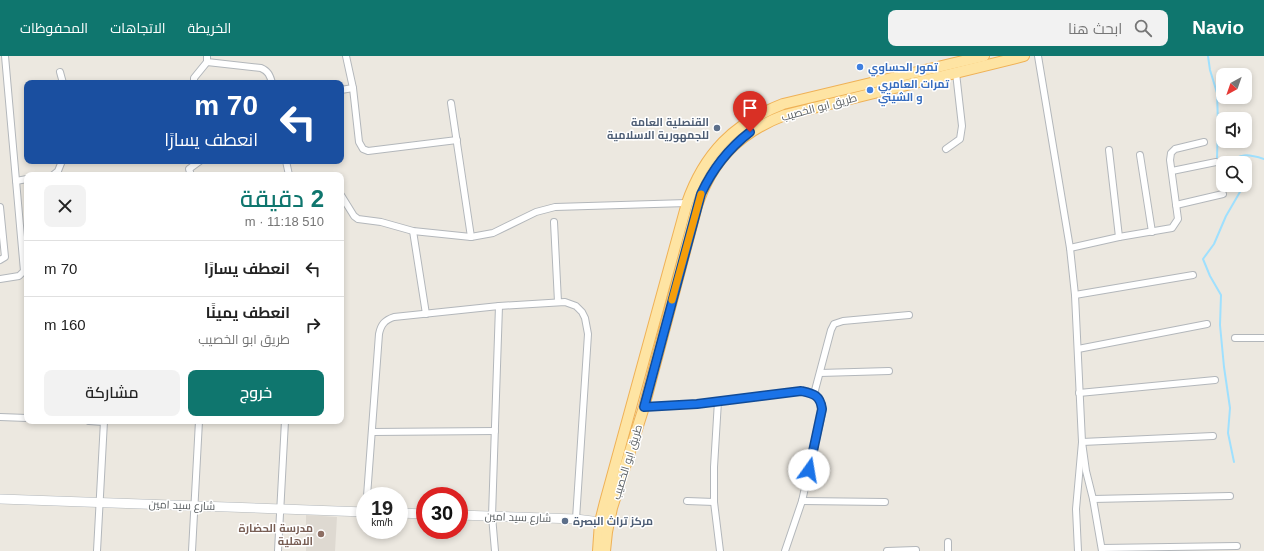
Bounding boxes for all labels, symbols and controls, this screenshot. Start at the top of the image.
search box [888,10,1168,46]
icon: search [1132,17,1154,39]
text: Navio [1192,17,1244,38]
text: المحفوظات [20,20,88,36]
text: الاتجاهات [110,20,166,36]
text: الخريطة [188,20,231,36]
text: ابحث هنا [1068,20,1122,37]
place label: تمور الحساوي [868,61,939,77]
marker: تمور الحساوي [855,62,865,72]
north arrow [1216,68,1252,104]
map controls [1216,68,1252,192]
place label: تمرات العامري و الشيتي [878,78,950,107]
marker: تمرات العامري و الشيتي [865,85,875,95]
text: 70 m [194,90,258,121]
pin [733,91,767,132]
street label: طريق ابو الخصيب [780,91,858,124]
icon: left [272,96,324,148]
icon: arrive [739,97,761,119]
button: sound [1216,112,1252,148]
place label: القنصلية العامة للجمهورية الاسلامية [607,116,709,143]
marker: القنصلية العامة للجمهورية الاسلامية [712,123,722,133]
text: انعطف يسارًا [164,130,258,150]
button: search [1216,156,1252,192]
button: close [44,185,86,227]
text: 2 دقيقة [240,185,324,212]
text: 510 m · 11:18 [245,214,324,229]
icon: left [302,258,324,280]
text: 70 m [44,260,77,277]
text: انعطف يسارًا [204,260,290,277]
text: انعطف يمينًا [206,304,290,321]
icon: right [302,314,324,336]
text: 160 m [44,316,86,333]
text: طريق ابو الخصيب [198,332,290,347]
button: مشاركة [44,370,180,416]
button: خروج [188,370,324,416]
street label: طريق ابو الخصيب [610,423,645,501]
position arrow [788,449,830,491]
speed limit sign: 30 [416,487,468,539]
text: 19 [371,497,393,519]
street label: شارع سيد امين [148,498,215,514]
street label: شارع سيد امين [484,510,551,526]
place label: مركز تراث البصرة [573,515,653,528]
marker: مركز تراث البصرة [560,516,570,526]
text: km/h [371,517,393,528]
place label: مدرسة الحضارة الاهلية [239,522,313,548]
marker: مدرسة الحضارة الاهلية [316,529,326,539]

